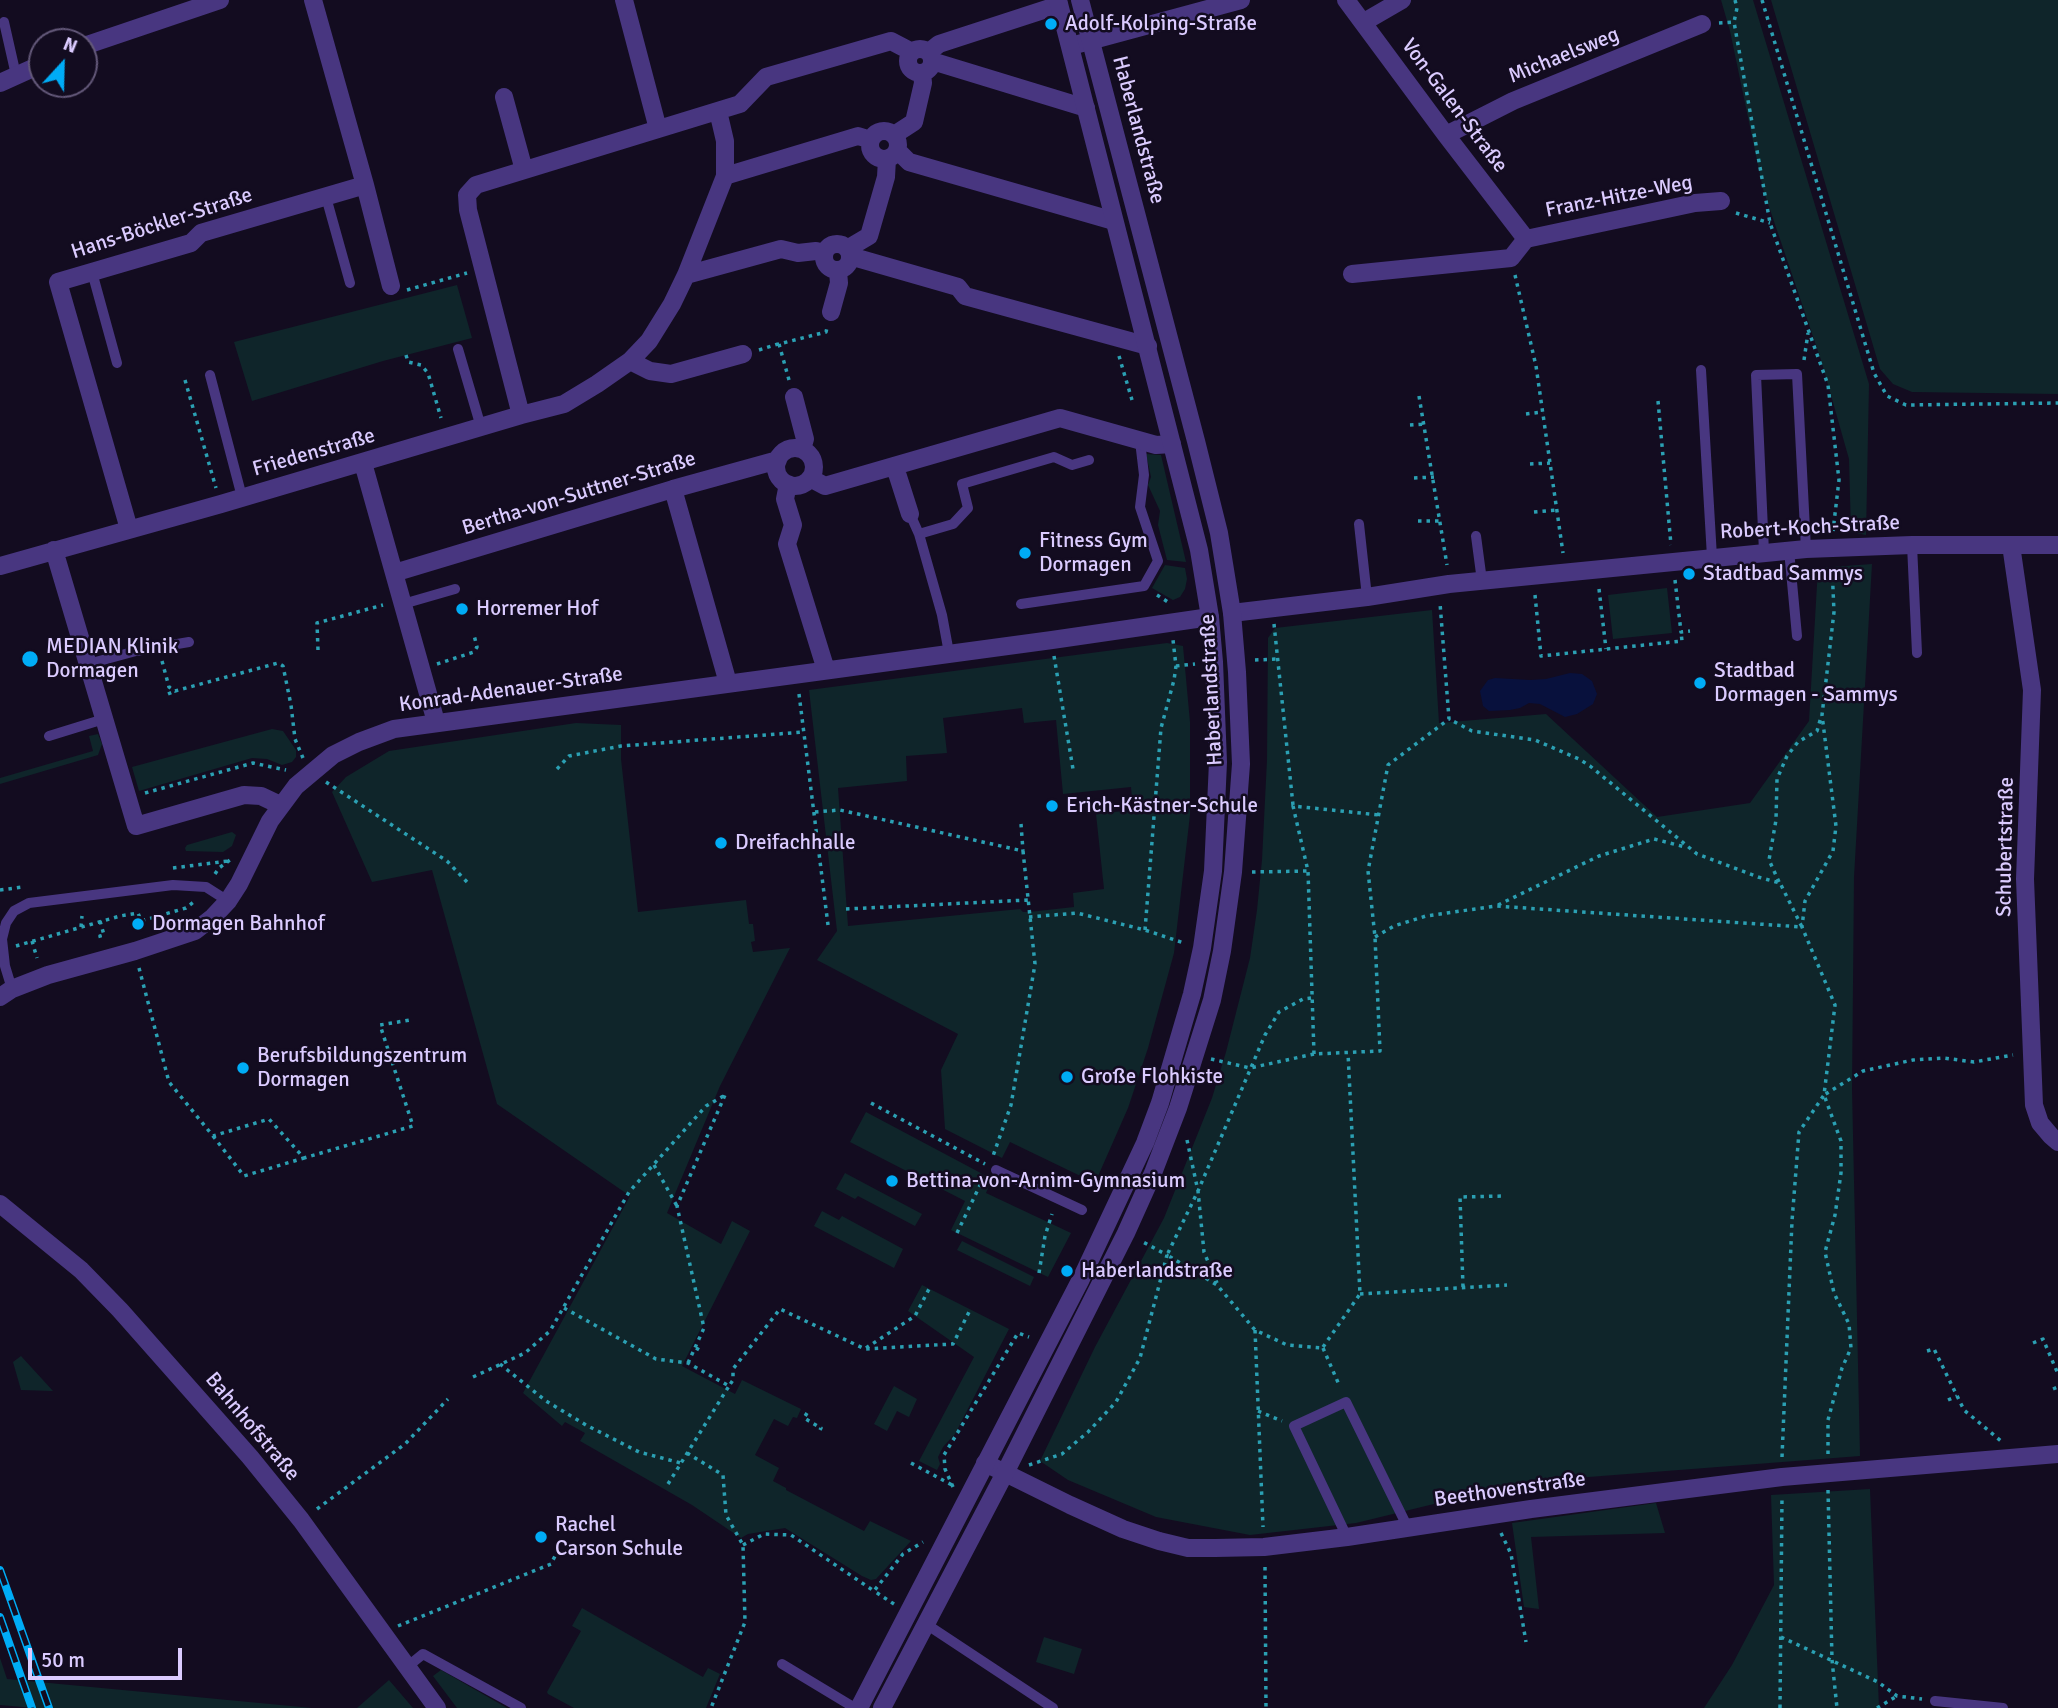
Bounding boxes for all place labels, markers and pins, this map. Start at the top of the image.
place label: Adolf-Kolping-Straße [1065,11,1257,37]
marker: Adolf-Kolping-Straße [1043,16,1059,32]
place label: Fitness Gym Dormagen [1039,528,1148,578]
marker: Fitness Gym Dormagen [1017,545,1033,561]
place label: Stadtbad Sammys [1703,561,1863,587]
marker: Stadtbad Sammys [1681,566,1697,582]
place label: Horremer Hof [476,596,598,622]
marker: Horremer Hof [454,601,470,617]
place label: MEDIAN Klinik Dormagen [46,634,178,684]
marker: MEDIAN Klinik Dormagen [20,649,40,669]
place label: Stadtbad Dormagen - Sammys [1714,658,1898,708]
marker: Stadtbad Dormagen - Sammys [1692,675,1708,691]
place label: Erich-Kästner-Schule [1066,793,1258,819]
marker: Erich-Kästner-Schule [1044,798,1060,814]
place label: Dreifachhalle [735,830,855,856]
marker: Dreifachhalle [713,835,729,851]
place label: Dormagen Bahnhof [152,911,325,937]
marker: Dormagen Bahnhof [130,916,146,932]
place label: Berufsbildungszentrum Dormagen [257,1043,467,1093]
marker: Berufsbildungszentrum Dormagen [235,1060,251,1076]
place label: Große Flohkiste [1081,1064,1223,1090]
marker: Große Flohkiste [1059,1069,1075,1085]
place label: Bettina-von-Arnim-Gymnasium [906,1168,1185,1194]
marker: Bettina-von-Arnim-Gymnasium [884,1173,900,1189]
place label: Haberlandstraße [1081,1258,1233,1284]
marker: Haberlandstraße [1059,1263,1075,1279]
place label: Rachel Carson Schule [555,1512,683,1562]
marker: Rachel Carson Schule [533,1529,549,1545]

